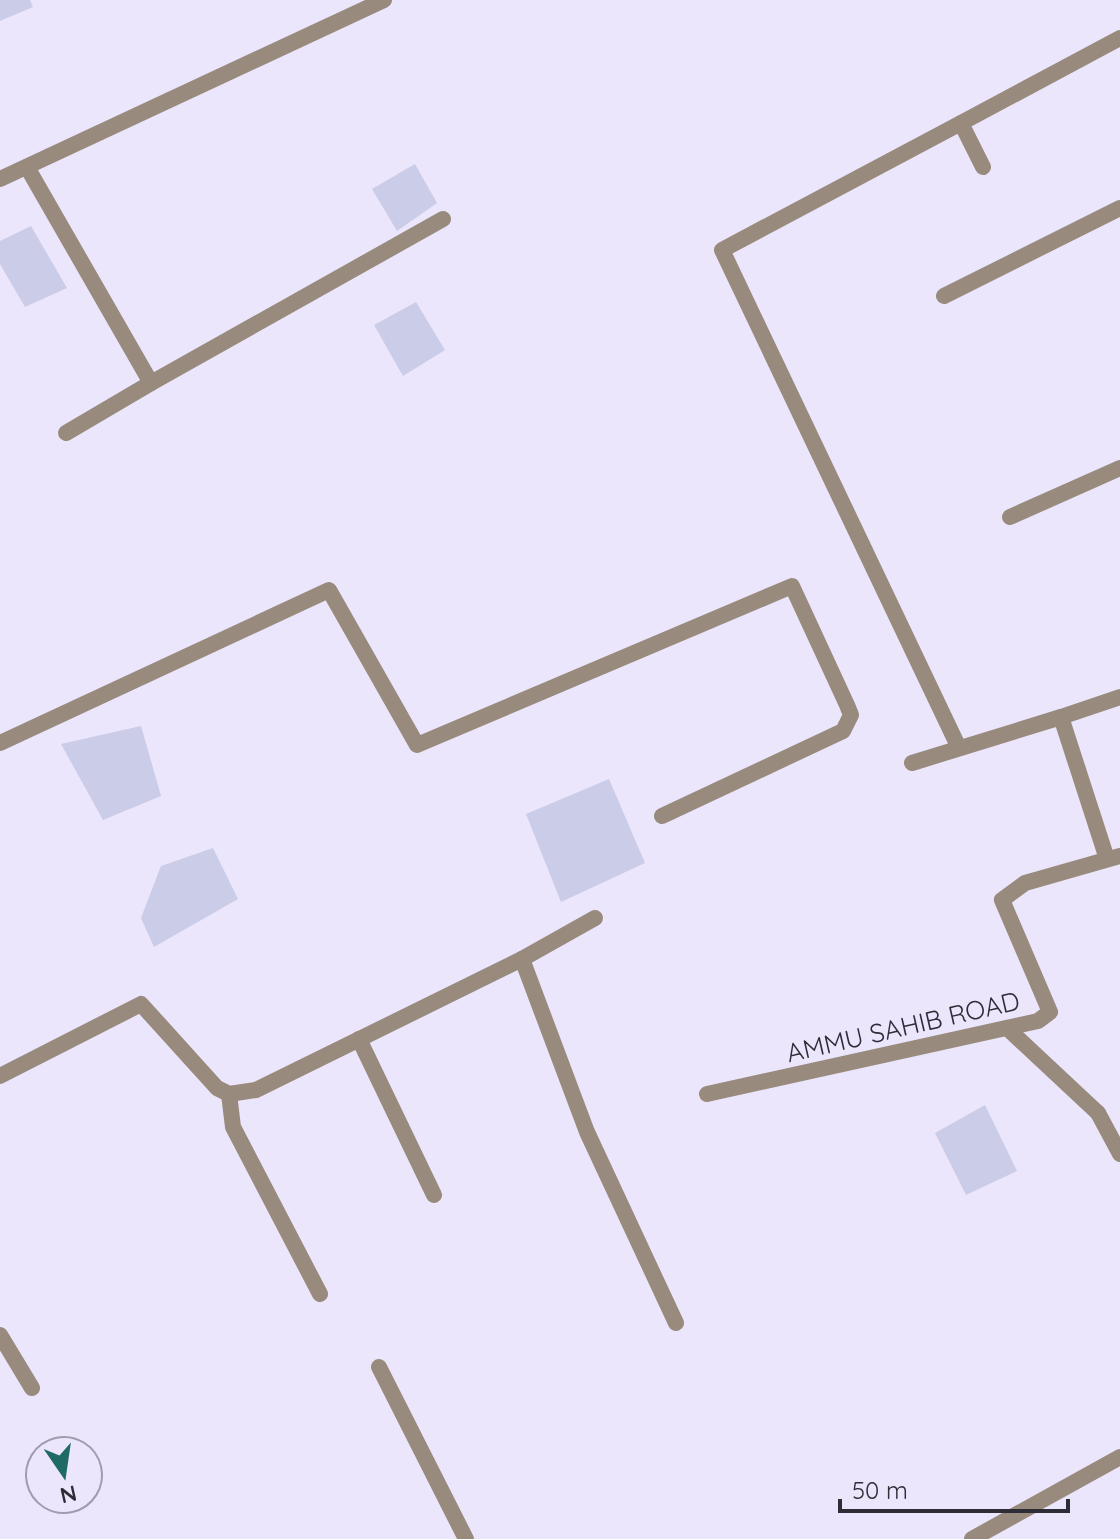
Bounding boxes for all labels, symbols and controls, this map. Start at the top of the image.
street label: AMMU SAHIB ROAD [783,984,1023,1069]
north arrow [24,1435,104,1515]
scale bar [840,1463,1068,1513]
text: 50 m [852,1475,908,1505]
text: N [57,1479,80,1510]

